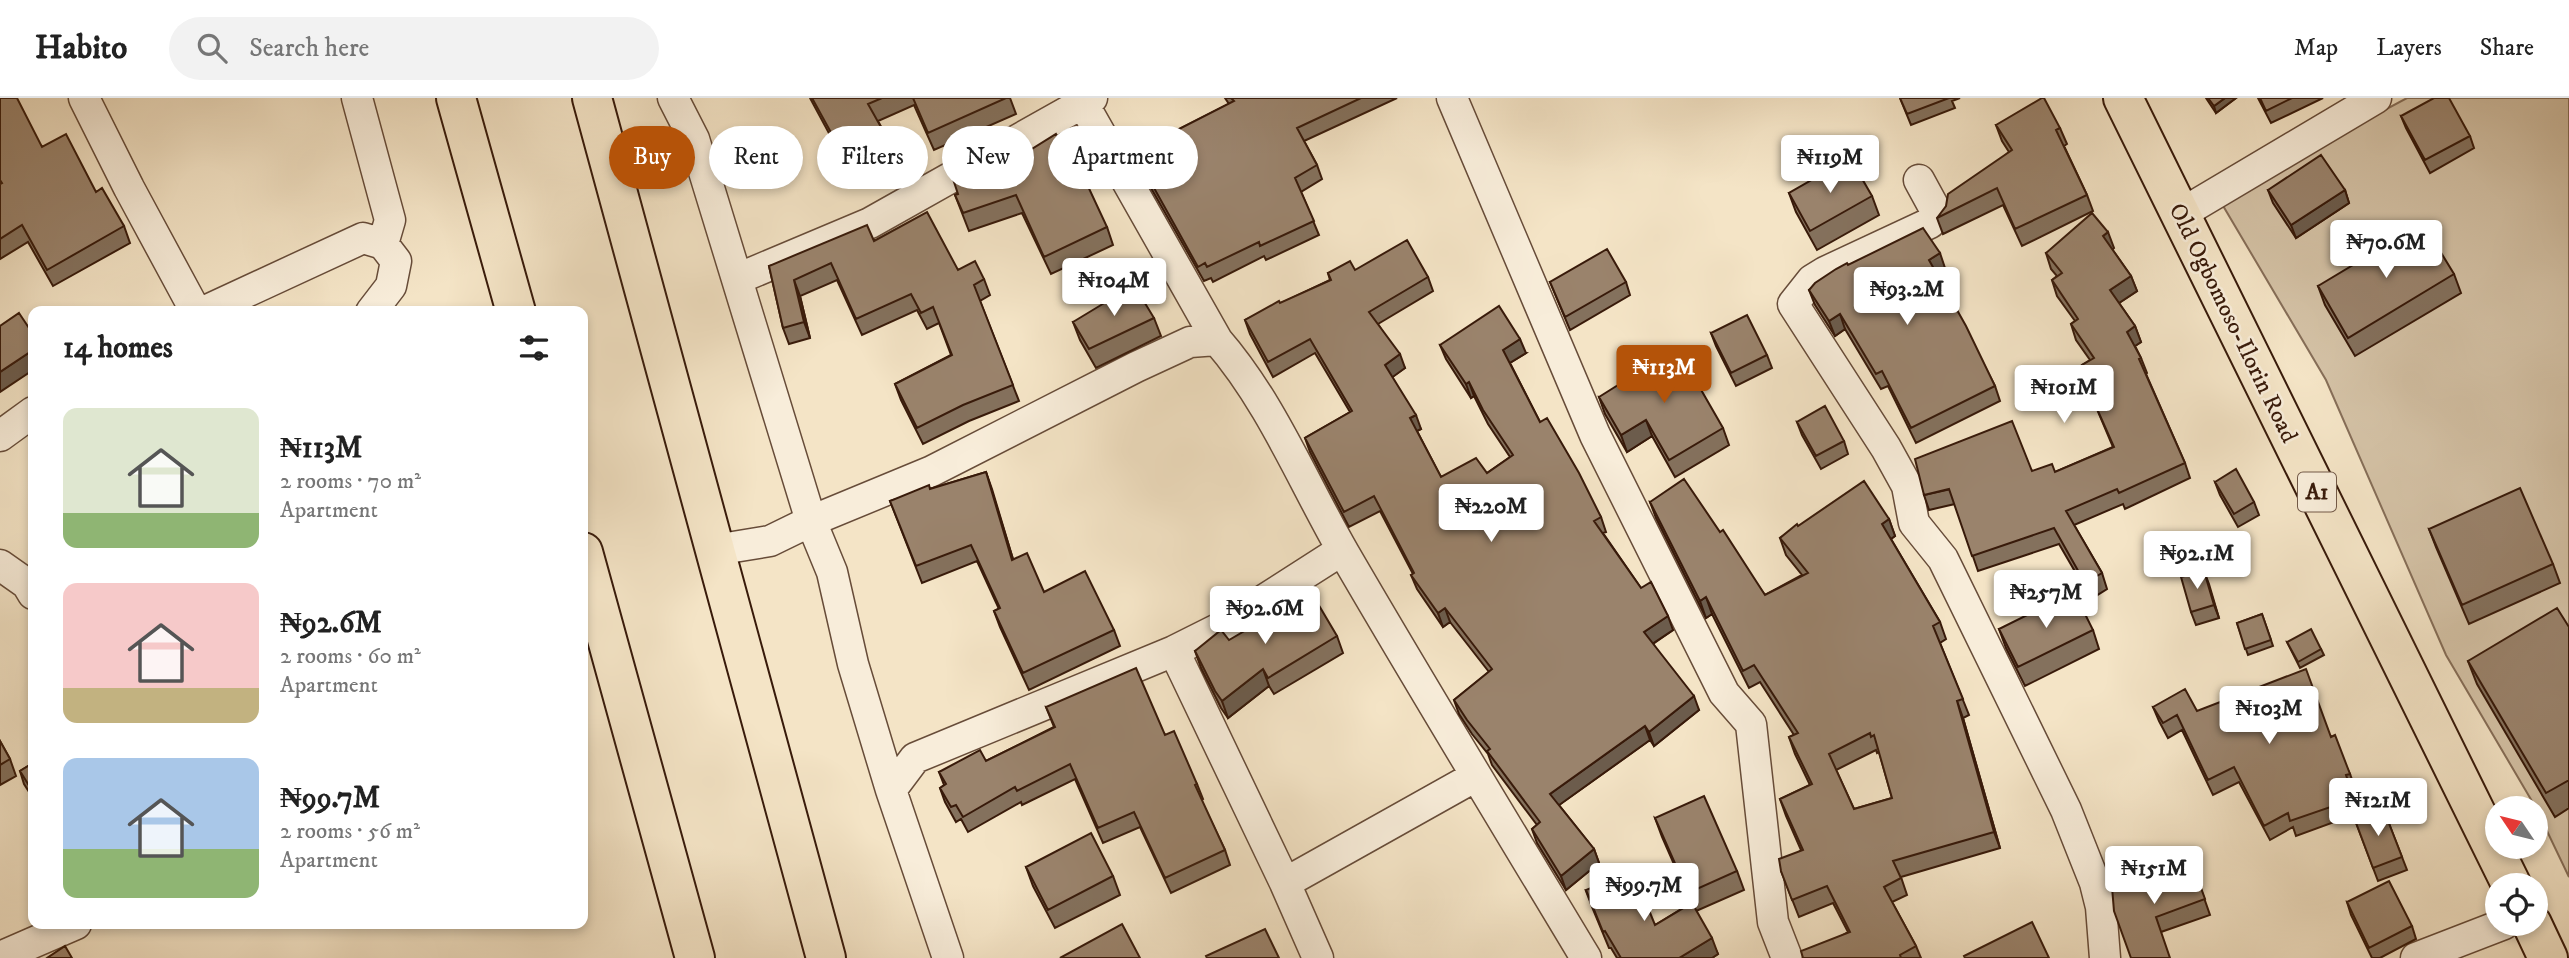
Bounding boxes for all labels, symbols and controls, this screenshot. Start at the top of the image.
search box [169,17,659,80]
text: Habito [35,28,127,69]
icon: search [193,29,231,67]
text: Search here [249,32,369,65]
text: Map [2294,33,2338,63]
text: Layers [2376,33,2442,63]
text: Share [2480,33,2534,63]
chip: Buy [609,126,695,189]
chip: Rent [709,126,803,189]
chip: Filters [817,126,928,189]
chip: New [942,126,1034,189]
chip: Apartment [1048,126,1198,189]
pin: ₦119M [1781,136,1879,195]
text: ₦119M [1797,143,1863,172]
street label: Old Ogbomoso-Ilorin Road [2162,198,2304,448]
pin: ₦70.6M [2329,220,2443,280]
text: ₦70.6M [2346,228,2426,257]
pin: ₦104M [1065,258,1163,318]
text: ₦104M [1078,266,1150,295]
pin: ₦93.2M [1850,268,1964,327]
text: ₦93.2M [1870,275,1944,304]
icon: filters [515,329,553,367]
text: 14 homes [63,330,173,367]
pin: ₦113M [1615,345,1713,405]
text: ₦113M [1632,353,1696,382]
pin: ₦101M [2015,366,2113,425]
text: ₦101M [2031,373,2097,402]
text: ₦113M [280,430,362,467]
icon: home [119,436,203,520]
text: 2 rooms · 70 m² [280,467,421,496]
road number: A1 [2298,472,2336,512]
pin: ₦220M [1442,484,1540,544]
text: ₦220M [1455,492,1527,521]
text: Apartment [280,496,378,525]
pin: ₦92.1M [2140,532,2254,591]
text: ₦92.1M [2160,539,2234,568]
pin: ₦257M [1997,570,2095,630]
text: ₦257M [2010,578,2082,607]
pin: ₦92.6M [1208,587,1322,646]
text: ₦92.6M [1226,594,1304,623]
text: ₦92.6M [280,605,382,642]
icon: home [119,611,203,695]
text: 2 rooms · 60 m² [280,642,421,671]
text: Apartment [280,671,378,700]
pin: ₦103M [2220,686,2318,746]
text: ₦103M [2236,694,2302,723]
pin: ₦121M [2329,778,2427,838]
text: ₦99.7M [280,780,380,817]
icon: home [119,786,203,870]
text: ₦121M [2345,786,2411,815]
north arrow [2485,796,2548,859]
map controls [2485,796,2548,936]
text: 2 rooms · 56 m² [280,817,420,846]
text: Apartment [280,846,378,875]
pin: ₦151M [2105,846,2203,906]
text: ₦151M [2121,854,2187,883]
pin: ₦99.7M [1587,864,1701,923]
text: ₦99.7M [1606,871,1682,900]
button: locate [2485,873,2548,936]

